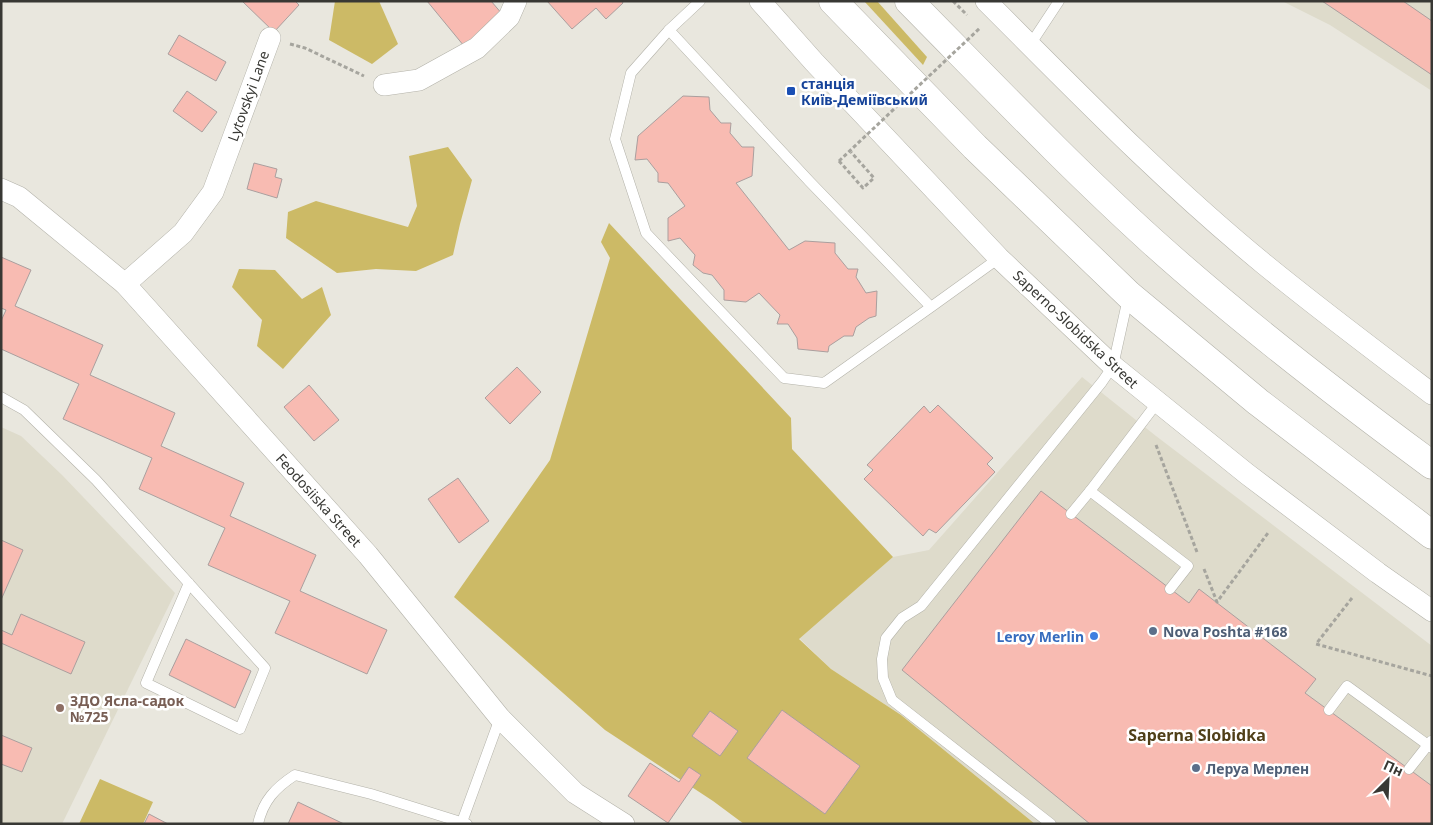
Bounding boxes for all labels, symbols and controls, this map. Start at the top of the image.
street label: Lytovskyi Lane [223,48,273,144]
place label: станція Київ-Деміївський [801,74,928,109]
marker: станція Київ-Деміївський [785,85,797,97]
street label: Saperno-Slobidska Street [1009,266,1143,392]
street label: Feodosiiska Street [272,449,366,551]
place label: Nova Poshta #168 [1163,622,1288,641]
marker: Nova Poshta #168 [1147,625,1159,637]
place label: Leroy Merlin [996,627,1084,646]
marker: Leroy Merlin [1088,630,1100,642]
place label: ЗДО Ясла-садок №725 [70,691,184,726]
marker: ЗДО Ясла-садок №725 [54,702,66,714]
district label: Saperna Slobidka [1128,724,1266,746]
north arrow [1363,755,1413,805]
text: Пн [1381,755,1406,780]
place label: Леруа Мерлен [1206,759,1309,778]
marker: Леруа Мерлен [1190,762,1202,774]

